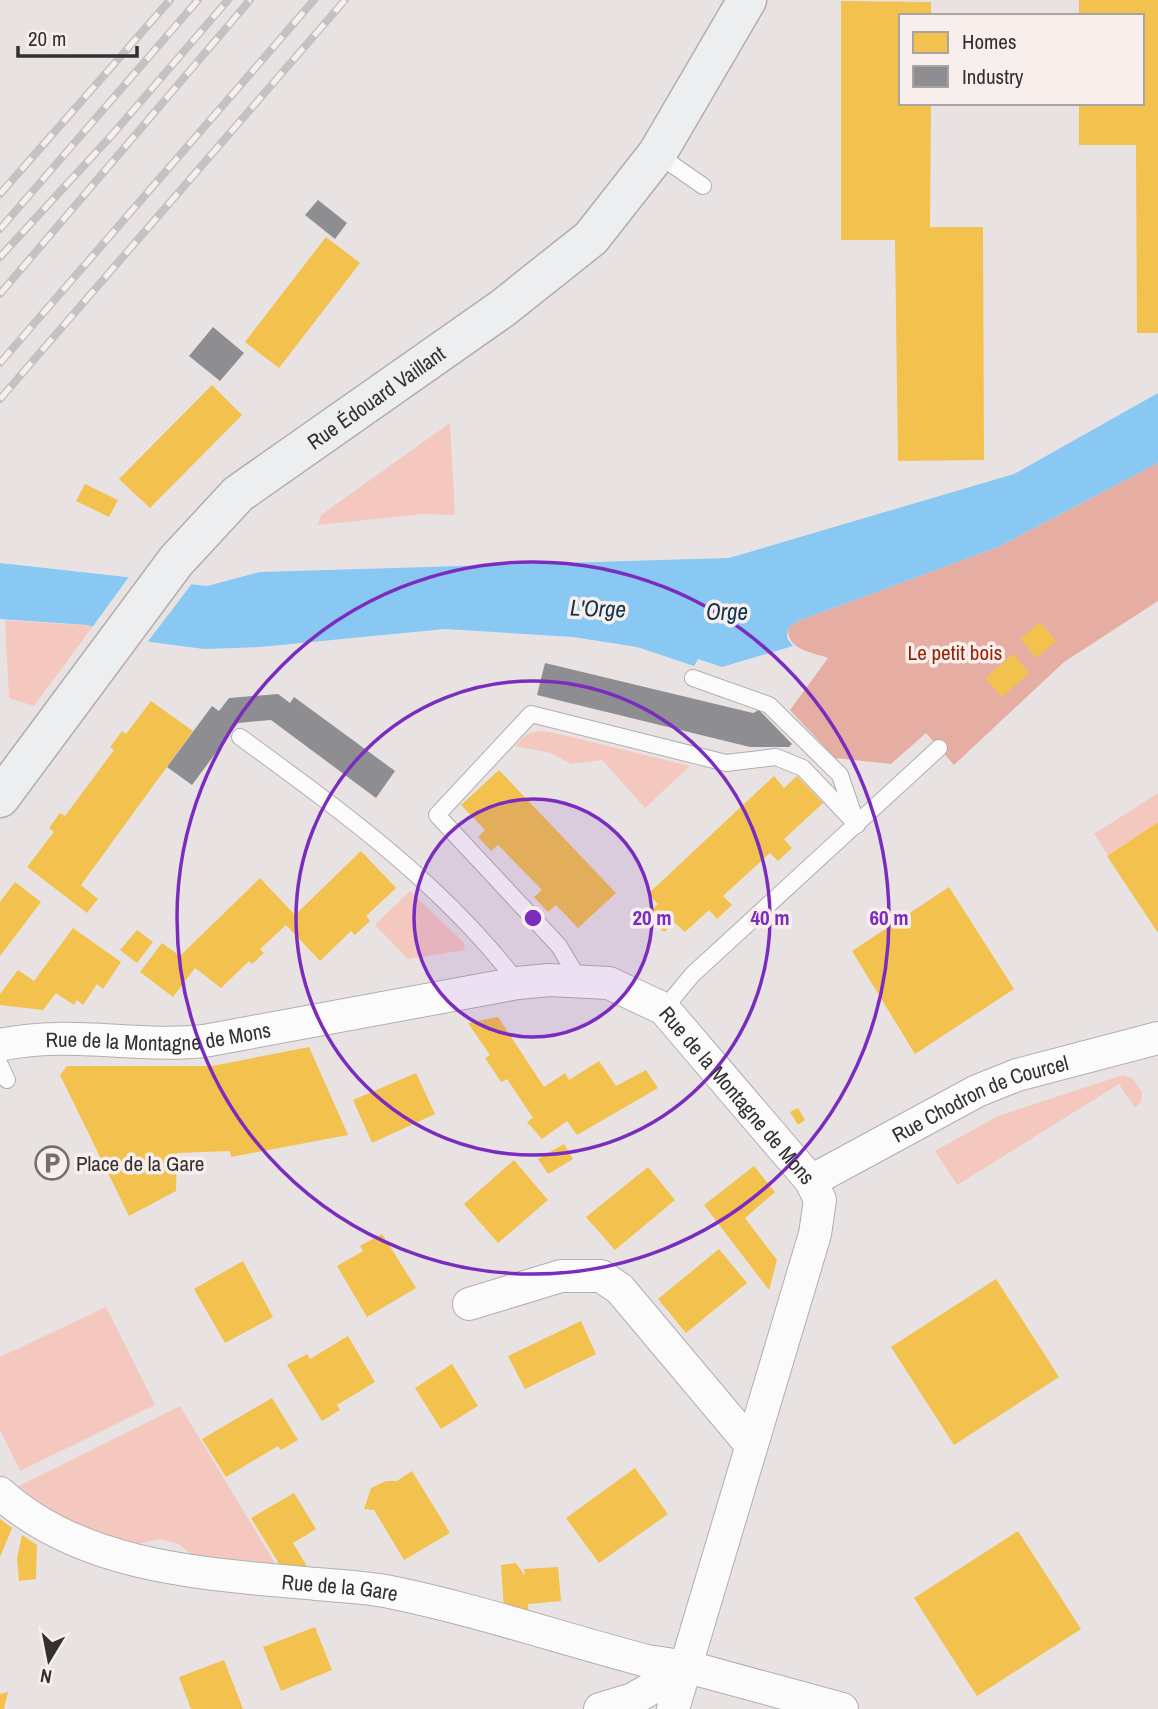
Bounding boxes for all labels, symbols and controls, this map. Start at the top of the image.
scale bar [18,14,136,58]
legend [899,14,1144,105]
text: 20 m [28,24,66,53]
text: Homes [962,27,1017,56]
text: Industry [962,62,1024,91]
street label: Rue Édouard Vaillant [301,339,451,456]
water label: L'Orge [569,592,627,624]
water label: Orge [706,596,748,627]
park label: Le petit bois [908,638,1002,667]
text: 20 m [632,903,672,932]
text: 40 m [750,903,790,932]
text: 60 m [869,903,909,932]
centre of rings [521,906,545,930]
street label: Rue de la Montagne de Mons [653,1000,822,1190]
street label: Rue de la Montagne de Mons [45,1014,273,1057]
street label: Rue Chodron de Courcel [886,1048,1071,1149]
parking icon: Place de la Gare [33,1144,71,1182]
place label: Place de la Gare [76,1149,204,1178]
street label: Rue de la Gare [281,1567,401,1608]
north arrow [14,1625,84,1695]
text: N [38,1663,54,1691]

